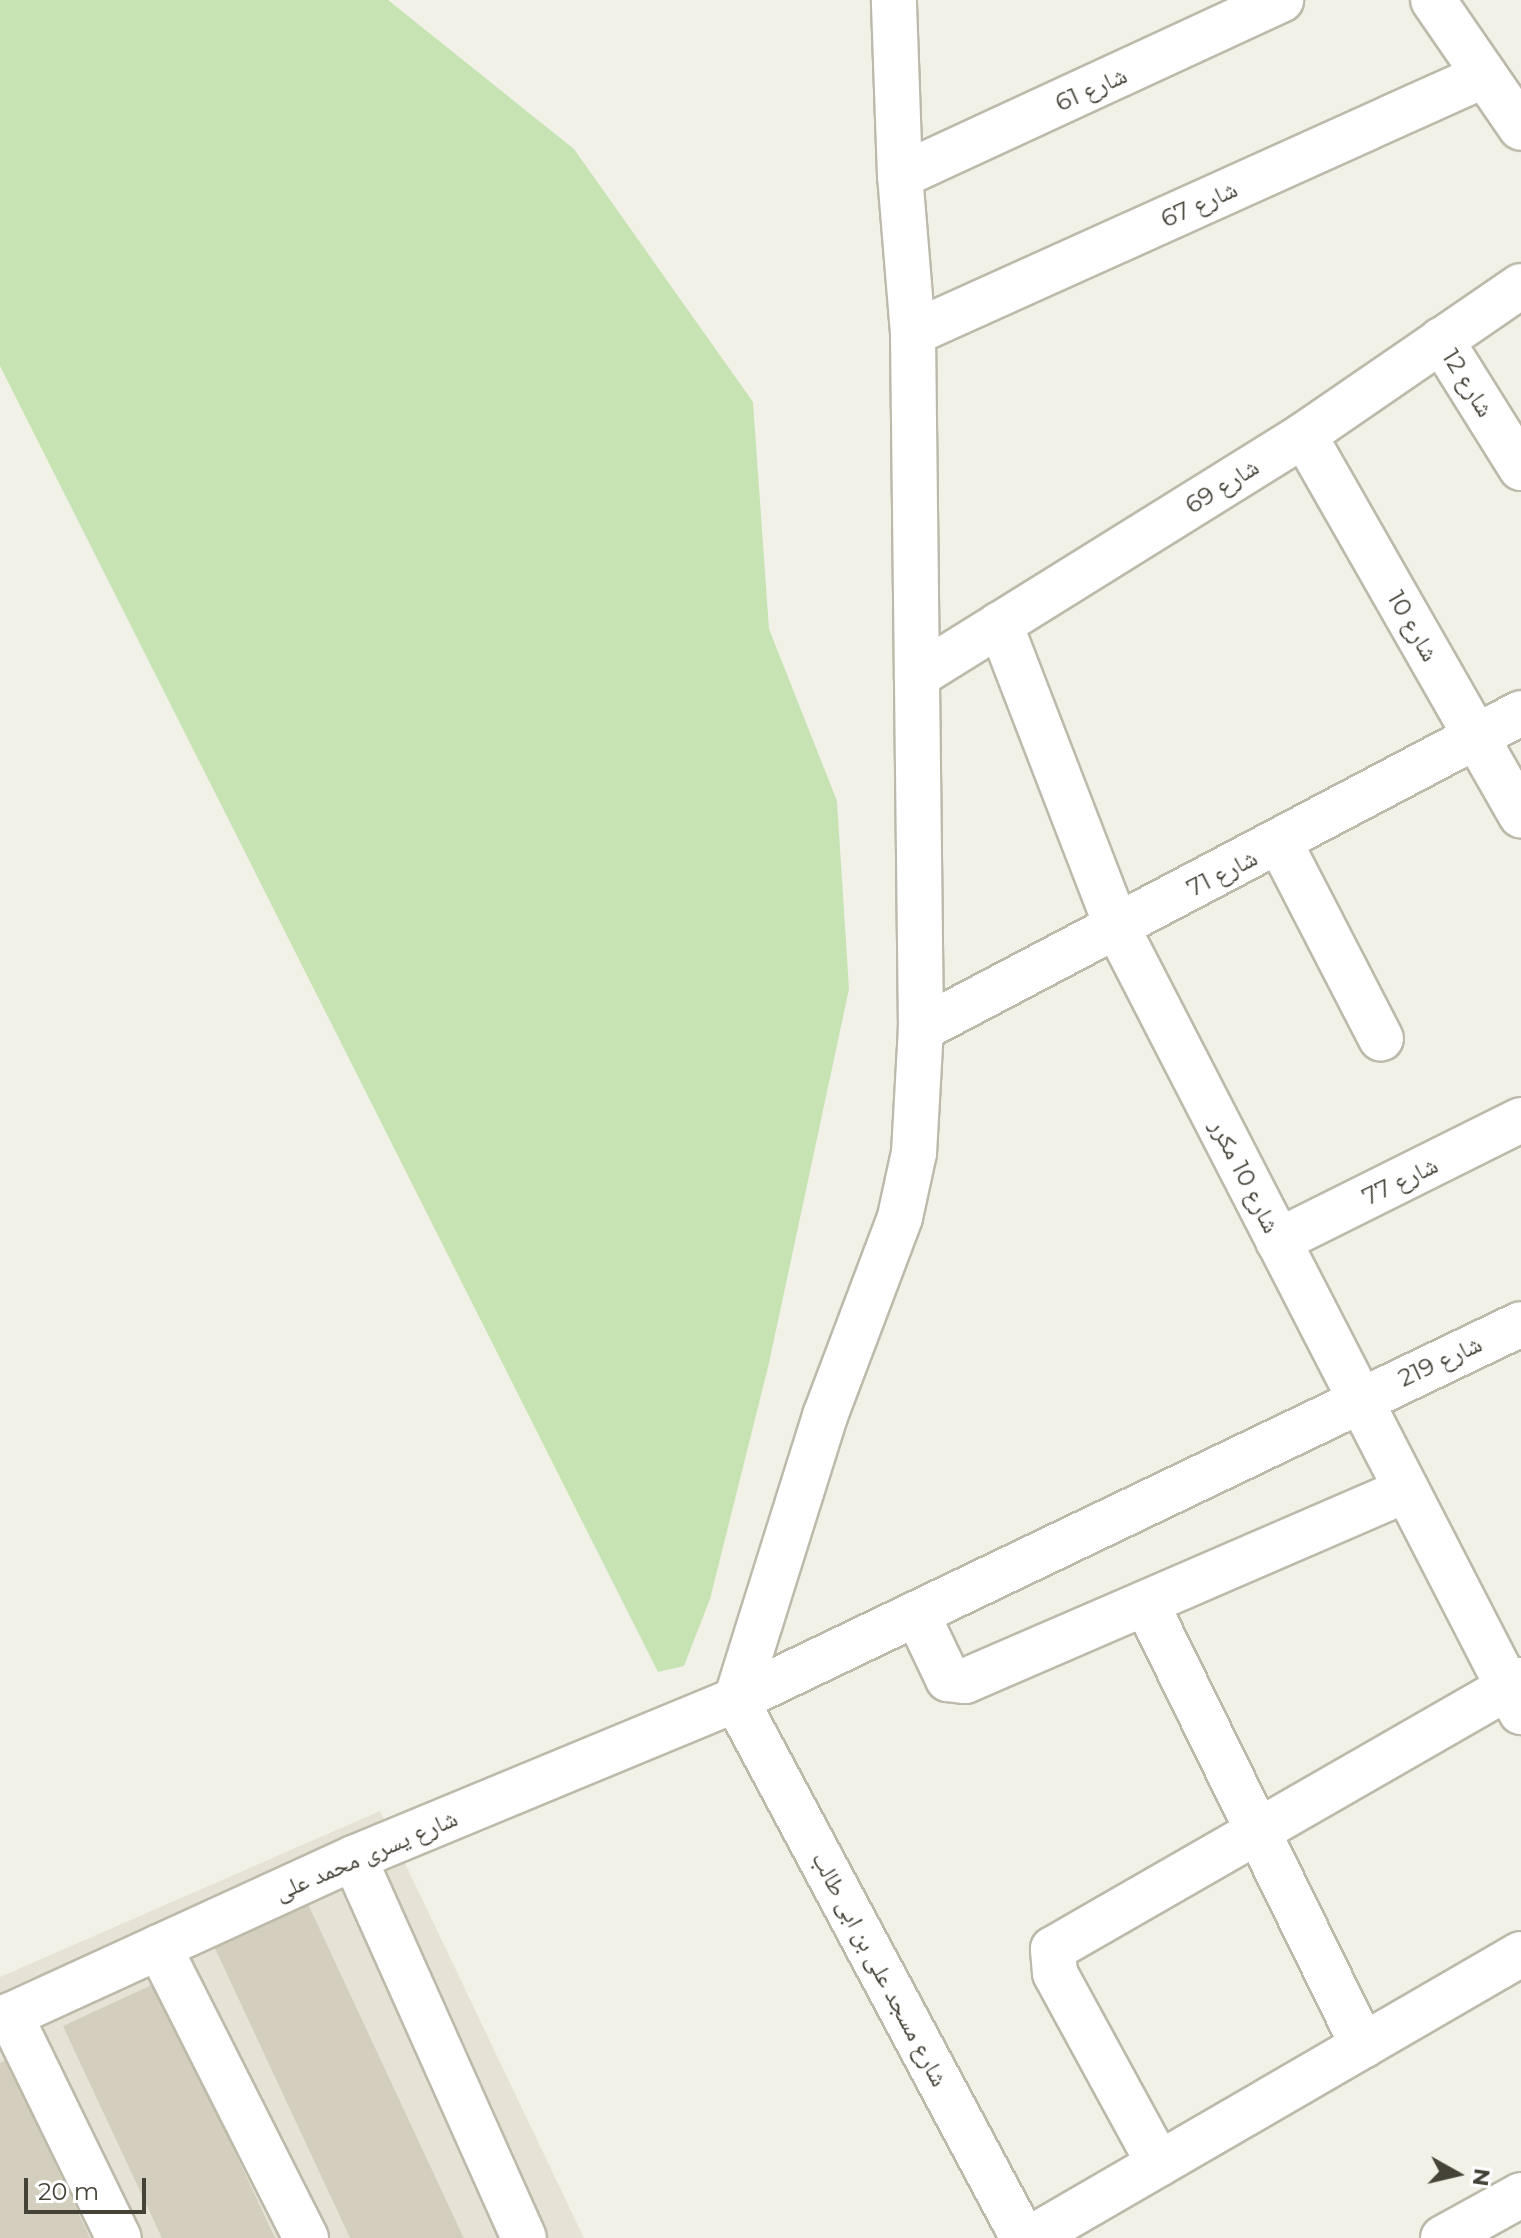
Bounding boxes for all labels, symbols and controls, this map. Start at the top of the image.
street label: شارع 61 [1051,61,1131,117]
street label: شارع 67 [1156,174,1242,234]
street label: شارع 12 [1436,344,1500,422]
street label: شارع 69 [1180,452,1264,520]
street label: شارع 10 [1381,586,1445,666]
street label: شارع 71 [1182,843,1262,903]
street label: شارع 10 مكرر [1204,1114,1286,1238]
street label: شارع 77 [1358,1150,1442,1212]
street label: شارع 219 [1394,1329,1486,1393]
street label: شارع يسرى محمد على [270,1803,462,1907]
street label: شارع مسجد على بن ابى طالب [806,1847,954,2091]
north arrow [1417,2134,1497,2214]
scale bar [28,2162,150,2212]
text: N [1467,2167,1496,2188]
text: 20 m [38,2177,99,2206]

